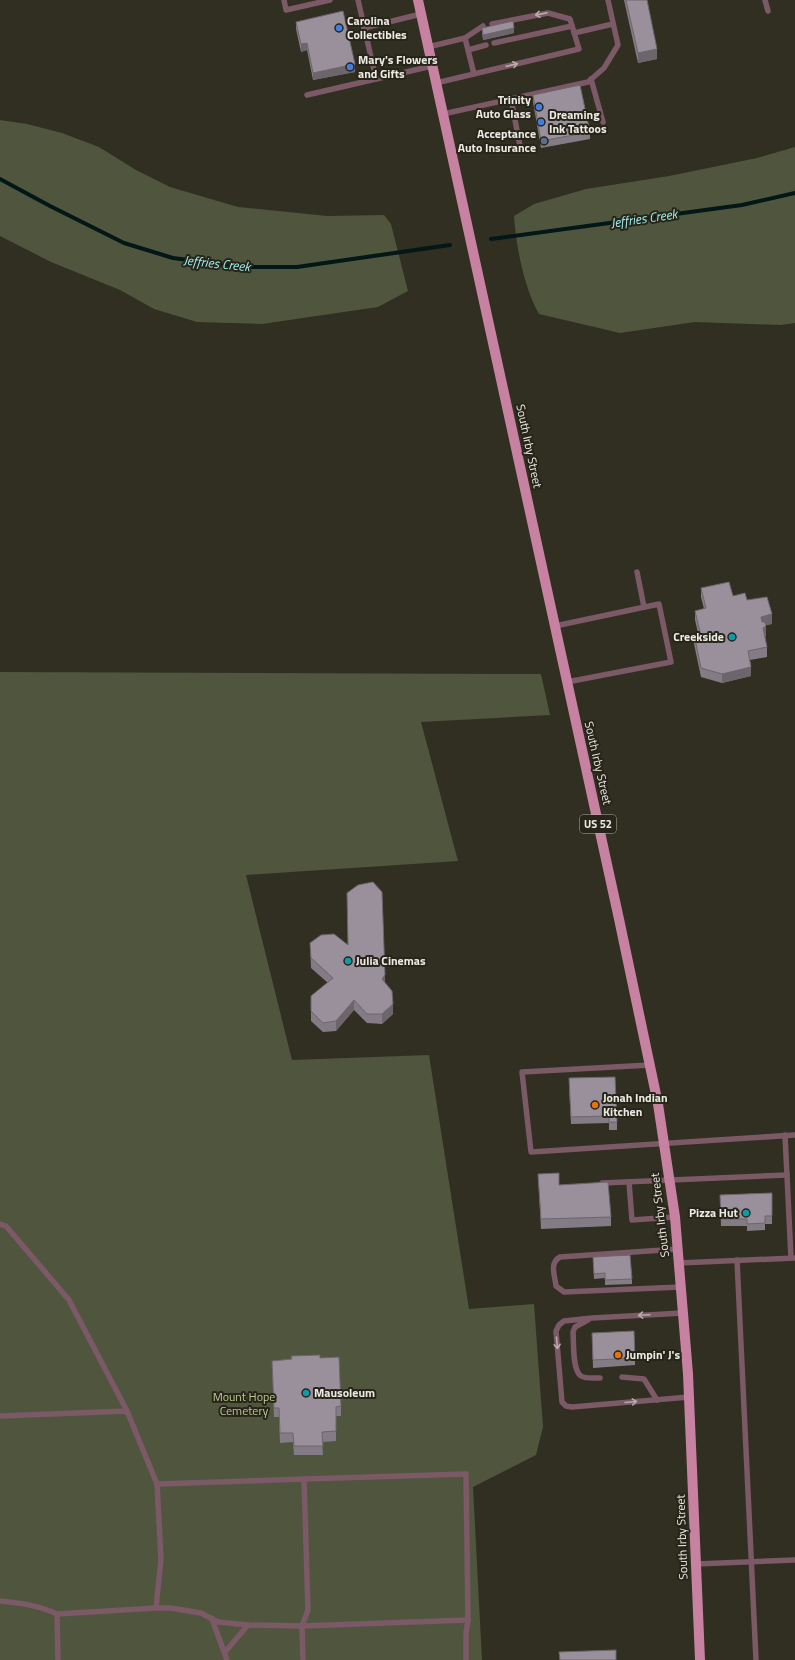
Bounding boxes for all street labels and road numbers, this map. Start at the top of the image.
street label: South Irby Street [511,402,548,490]
street label: South Irby Street [580,719,618,807]
road number: US 52 [580,815,616,833]
street label: South Irby Street [645,1171,674,1259]
street label: South Irby Street [670,1493,692,1580]

